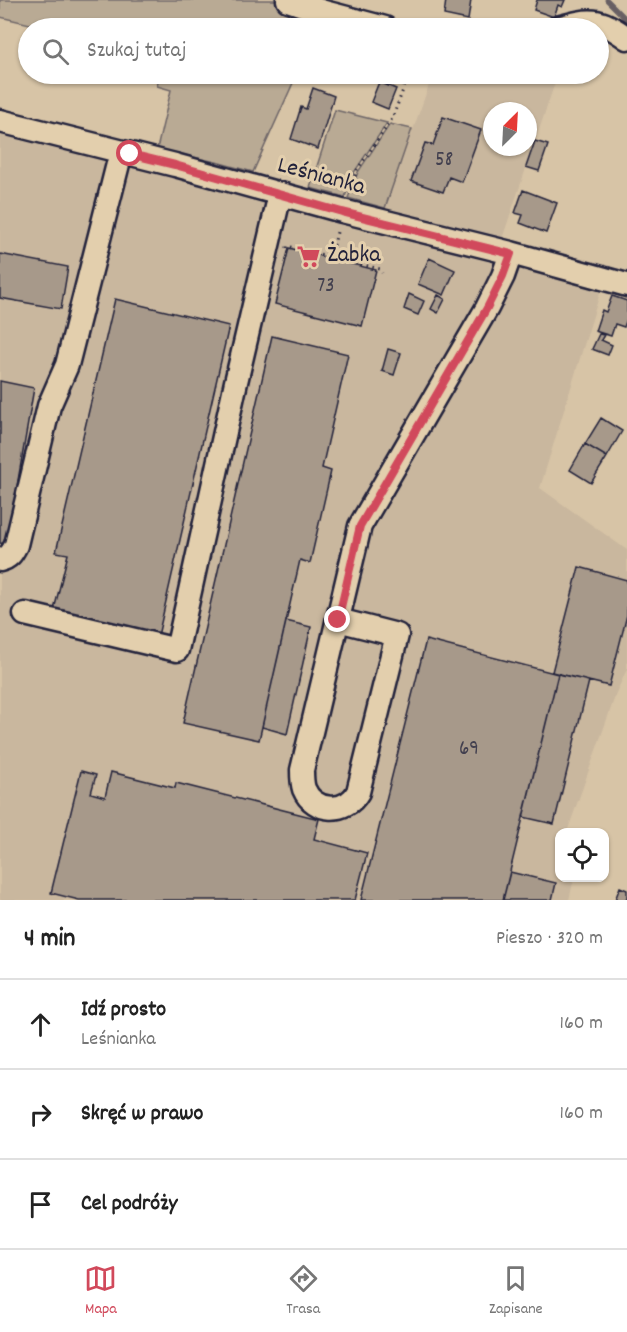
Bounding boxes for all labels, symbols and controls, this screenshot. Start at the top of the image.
search box [18,18,609,84]
icon: search [39,35,72,68]
text: Szukaj tutaj [87,36,186,67]
north arrow [483,102,537,156]
route start [116,140,142,166]
house number: 58 [435,146,453,176]
street label: Leśnianka [273,149,369,205]
place label: Żabka [327,239,381,273]
supermarket icon: Żabka [296,243,322,269]
house number: 73 [317,272,335,302]
route end [324,606,350,632]
house number: 69 [459,735,479,765]
map controls [555,828,609,882]
button: locate [555,828,609,882]
text: 4 min [24,921,75,958]
text: Pieszo · 320 m [496,925,603,953]
text: Idź prosto [81,995,166,1026]
icon: ahead [24,1008,57,1041]
text: 160 m [560,1010,603,1038]
text: Leśnianka [81,1026,156,1054]
icon: right [24,1098,57,1131]
text: Skręć w prawo [81,1099,203,1130]
text: 160 m [560,1100,603,1128]
icon: arrive [24,1188,57,1221]
text: Cel podróży [81,1189,177,1220]
tab: Mapa [84,1262,117,1321]
tab: Trasa [286,1262,320,1321]
tab: Zapisane [489,1262,543,1321]

